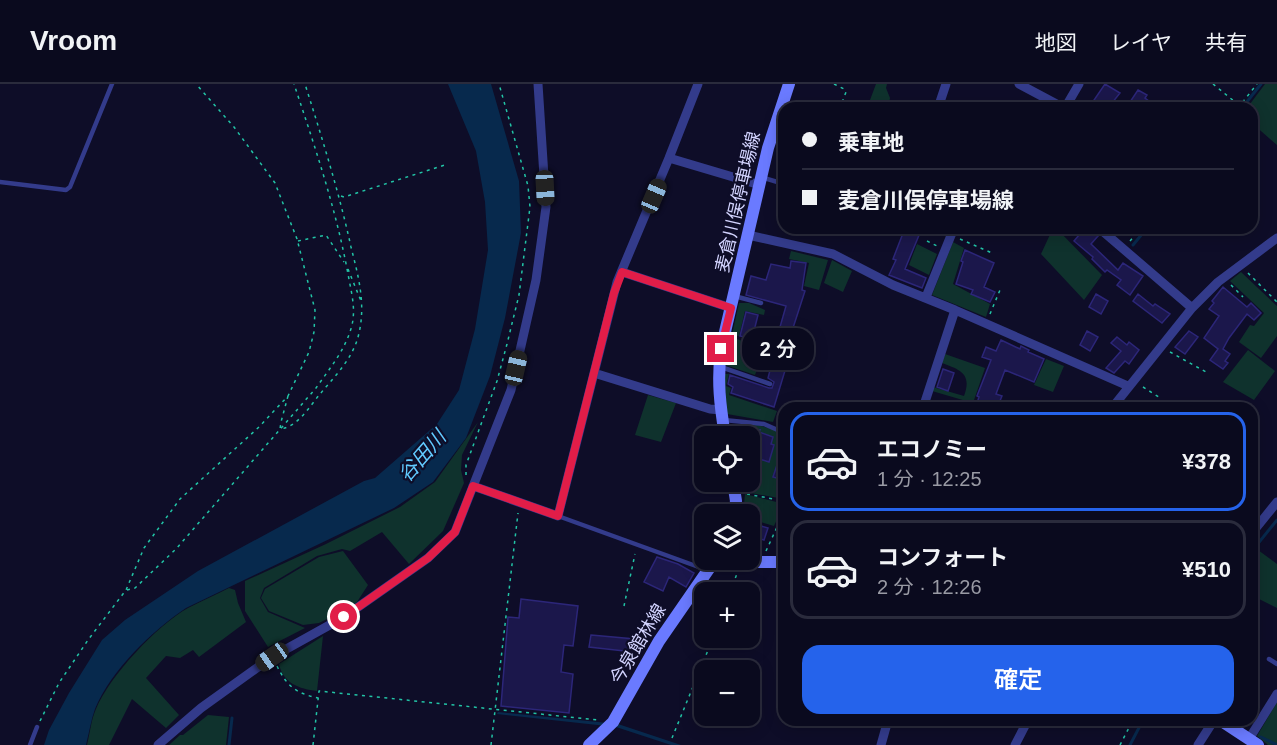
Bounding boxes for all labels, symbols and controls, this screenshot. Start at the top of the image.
text: Vroom [30,25,117,56]
text: 地図 [1035,31,1077,54]
text: レイヤ [1110,31,1172,54]
text: 共有 [1205,31,1247,54]
street label: 麦倉川俣停車場線 [712,130,764,274]
text: 乗車地 [838,130,904,155]
car [535,170,555,206]
car [639,176,669,216]
text: 麦倉川俣停車場線 [838,188,1014,213]
callout: 2 分 [742,328,814,370]
route end [707,335,734,362]
text: 2 分 [760,338,796,360]
car [503,348,529,388]
water label: 谷田川 [394,425,451,486]
map controls [694,426,760,726]
button: locate [694,426,760,492]
icon: car [805,435,859,489]
text: エコノミー [877,437,987,462]
text: ¥378 [1182,449,1231,474]
text: 1 分 · 12:25 [877,468,982,490]
button: layers [694,504,760,570]
icon: car [805,543,859,597]
text: コンフォート [877,545,1008,570]
text: ¥510 [1182,557,1231,582]
text: 2 分 · 12:26 [877,576,982,598]
button: + [694,582,760,648]
street label: 今泉館林線 [606,600,670,688]
route start [330,603,357,630]
car [252,639,292,675]
button: 確定 [802,645,1234,714]
button: − [694,660,760,726]

